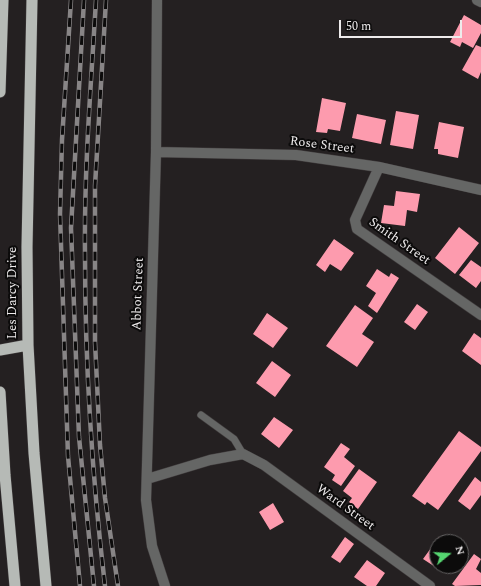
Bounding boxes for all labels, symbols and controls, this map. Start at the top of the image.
scale bar [341,12,464,38]
text: 50 m [346,17,371,36]
street label: Rose Street [289,134,355,158]
street label: Smith Street [365,215,433,269]
street label: Les Darcy Drive [5,247,21,339]
street label: Abbot Street [130,257,148,331]
street label: Ward Street [313,482,377,534]
north arrow [429,534,469,574]
text: N [450,544,469,557]

